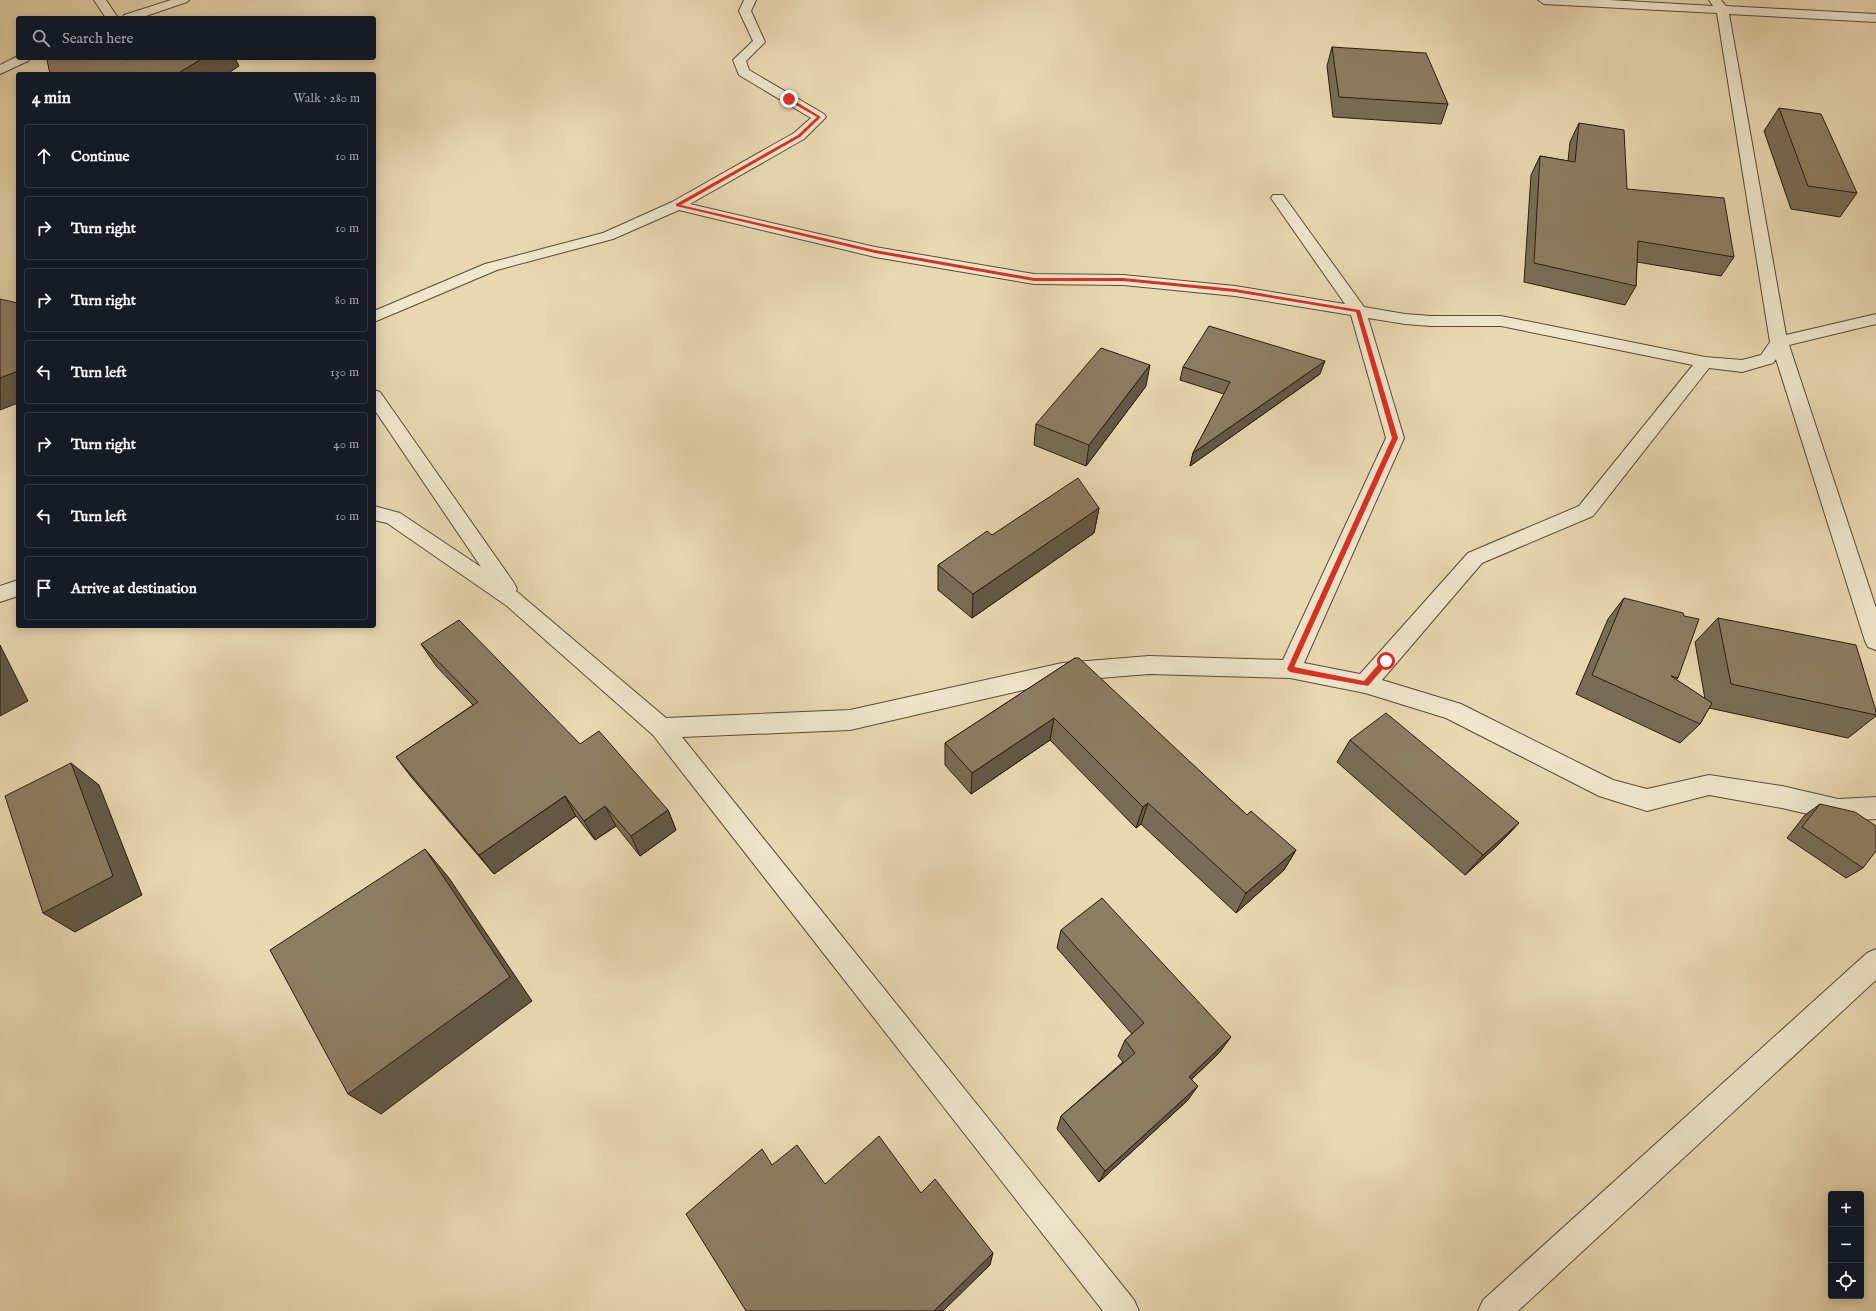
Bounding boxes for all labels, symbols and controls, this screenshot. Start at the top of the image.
search box [16,16,376,60]
icon: search [30,27,52,49]
text: Search here [62,29,133,48]
text: 4 min [32,88,71,109]
text: Walk · 280 m [293,90,360,107]
route end [780,90,798,108]
icon: ahead [33,145,55,167]
text: Continue [71,147,129,166]
text: 10 m [335,148,359,165]
icon: right [33,217,55,239]
text: Turn right [71,219,136,238]
text: 10 m [335,220,359,237]
icon: right [33,289,55,311]
text: Turn right [71,291,136,310]
text: 80 m [335,292,359,309]
icon: left [33,361,55,383]
text: Turn left [71,363,127,382]
text: 130 m [330,364,359,381]
icon: right [33,433,55,455]
text: Turn right [71,435,136,454]
text: 40 m [333,436,359,453]
icon: left [33,505,55,527]
text: Turn left [71,507,127,526]
text: 10 m [335,508,359,525]
icon: arrive [33,577,55,599]
text: Arrive at destination [71,579,197,598]
route start [1377,652,1395,670]
map controls [1828,1191,1864,1299]
button: + [1828,1191,1864,1227]
button: − [1828,1227,1864,1263]
button: locate [1828,1263,1864,1299]

